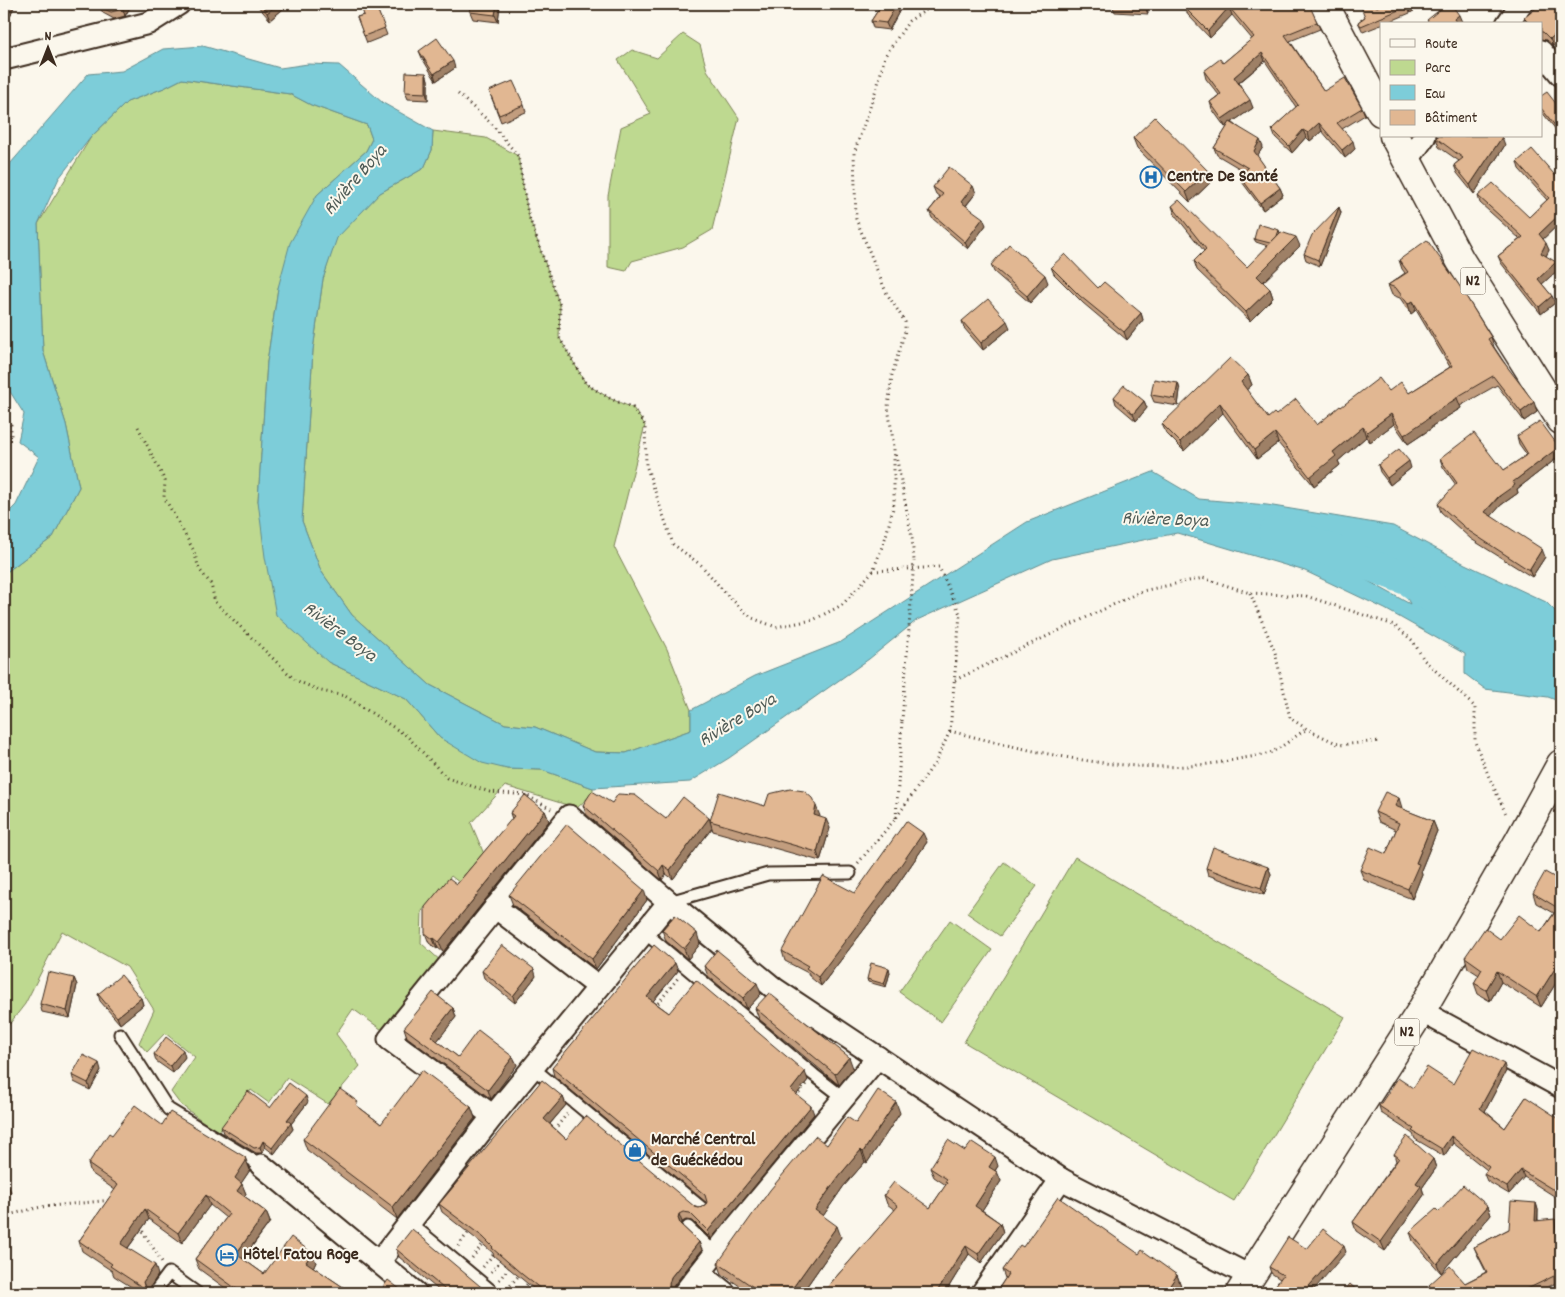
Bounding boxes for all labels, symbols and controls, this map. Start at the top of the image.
north arrow [22,22,72,72]
legend [1380,22,1542,138]
text: N [45,27,52,47]
text: Route [1425,34,1458,56]
text: Parc [1425,58,1450,80]
text: Eau [1425,84,1445,106]
text: Bâtiment [1425,108,1478,130]
water label: Rivière Boya [318,139,395,222]
hospital icon: Centre De Santé [1139,165,1163,189]
place label: Centre De Santé [1167,165,1278,190]
road number: N2 [1460,268,1486,294]
water label: Rivière Boya [1121,506,1210,536]
water label: Rivière Boya [296,596,382,670]
water label: Rivière Boya [694,687,783,755]
road number: N2 [1394,1019,1420,1046]
place label: Marché Central de Guéckédou [651,1128,756,1174]
shop icon: Marché Central de Guéckédou [623,1138,647,1162]
hotel icon: Hôtel Fatou Roge [215,1243,239,1267]
place label: Hôtel Fatou Roge [243,1243,359,1268]

